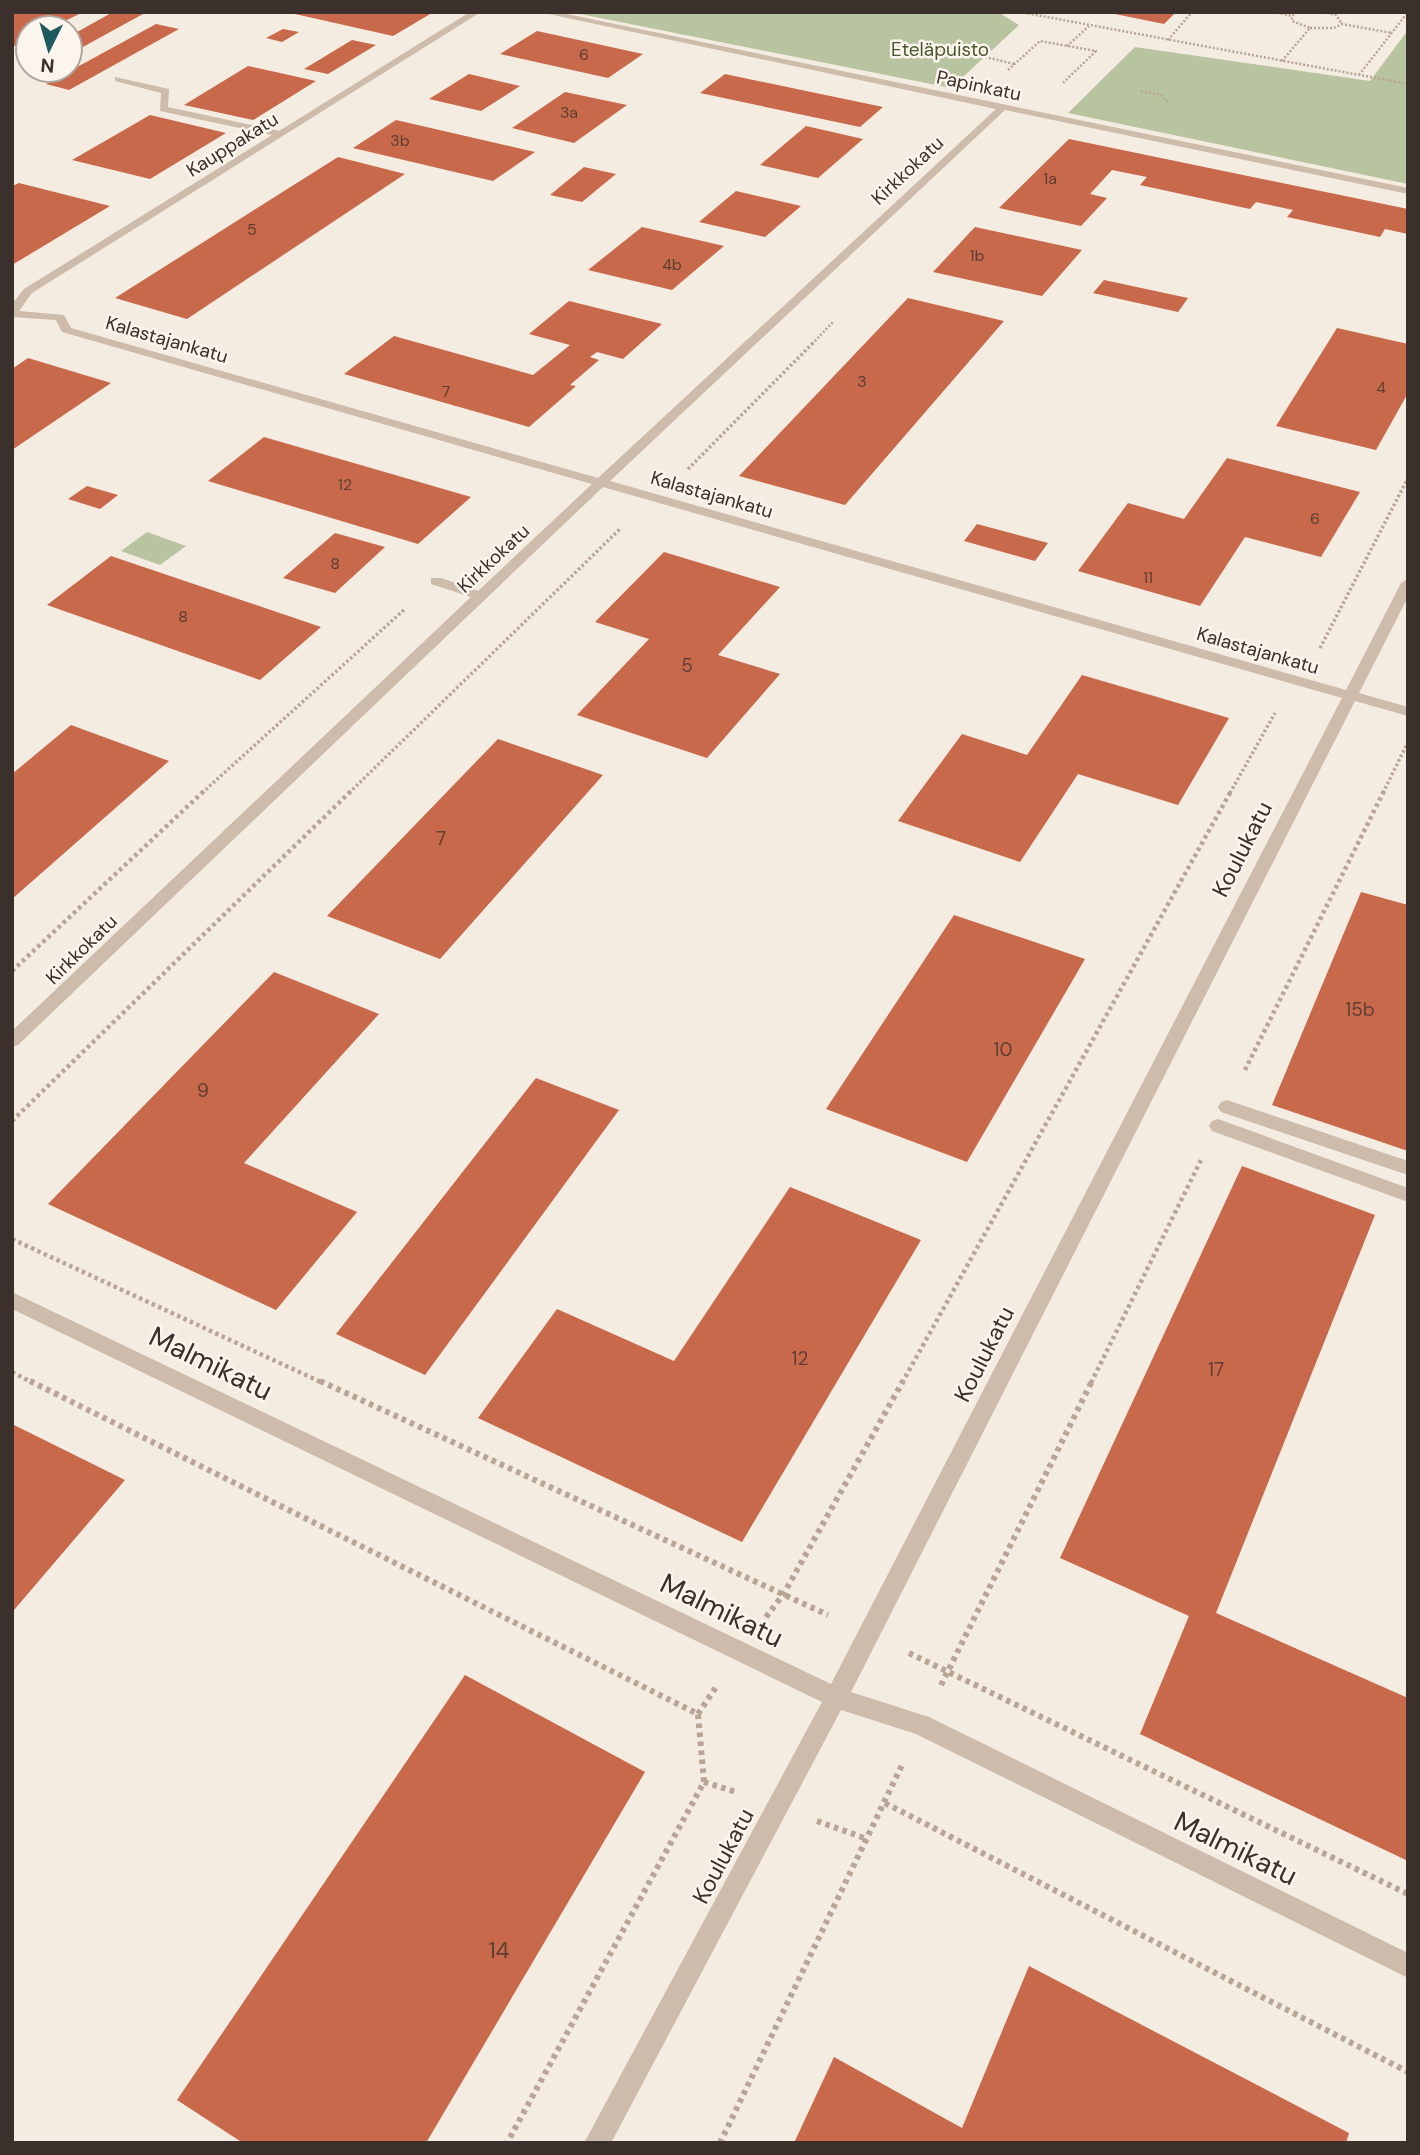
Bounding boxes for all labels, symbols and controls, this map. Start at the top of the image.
north arrow [14,14,84,84]
park label: Eteläpuisto [891,37,989,62]
house number: 6 [579,44,589,65]
text: N [40,52,56,78]
street label: Papinkatu [934,64,1024,107]
house number: 3a [560,102,578,123]
street label: Kauppakatu [182,106,283,183]
house number: 3b [390,130,410,151]
street label: Kirkkokatu [866,130,949,210]
house number: 1a [1043,168,1057,189]
house number: 5 [247,219,257,240]
house number: 1b [969,245,985,266]
house number: 4b [662,254,682,275]
street label: Kalastajankatu [103,310,231,369]
house number: 3 [857,371,867,392]
house number: 4 [1376,377,1386,398]
house number: 7 [442,381,450,402]
street label: Kalastajankatu [648,465,776,524]
house number: 12 [338,474,352,495]
house number: 6 [1310,508,1320,529]
street label: Kirkkokatu [452,518,535,598]
house number: 8 [330,553,340,574]
house number: 11 [1143,567,1153,588]
house number: 8 [178,606,188,627]
street label: Kalastajankatu [1194,621,1322,680]
house number: 5 [681,653,693,678]
street label: Koulukatu [1205,796,1279,902]
house number: 7 [436,826,446,851]
street label: Kirkkokatu [40,909,123,990]
house number: 15b [1345,997,1375,1022]
house number: 10 [994,1037,1012,1062]
house number: 9 [197,1078,209,1103]
street label: Koulukatu [947,1301,1021,1407]
street label: Malmikatu [143,1318,278,1409]
house number: 12 [792,1346,808,1371]
house number: 17 [1208,1357,1224,1382]
street label: Malmikatu [654,1565,789,1656]
street label: Koulukatu [685,1803,761,1909]
street label: Malmikatu [1168,1803,1303,1894]
house number: 14 [488,1935,510,1965]

